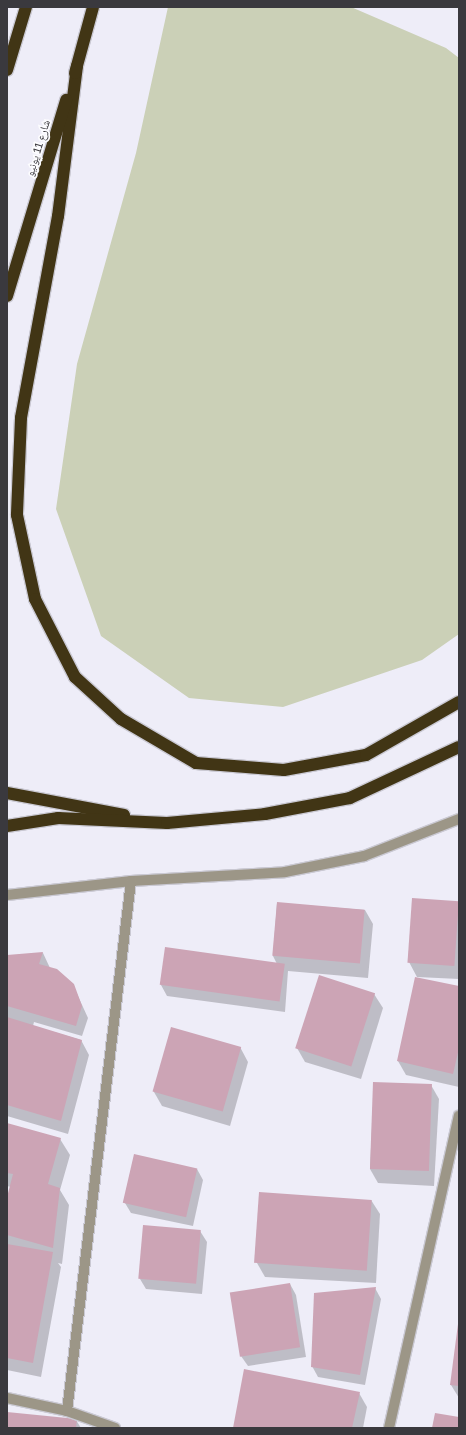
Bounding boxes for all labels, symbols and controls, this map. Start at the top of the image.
street label: شارع 11 يونيو [23,118,53,178]

